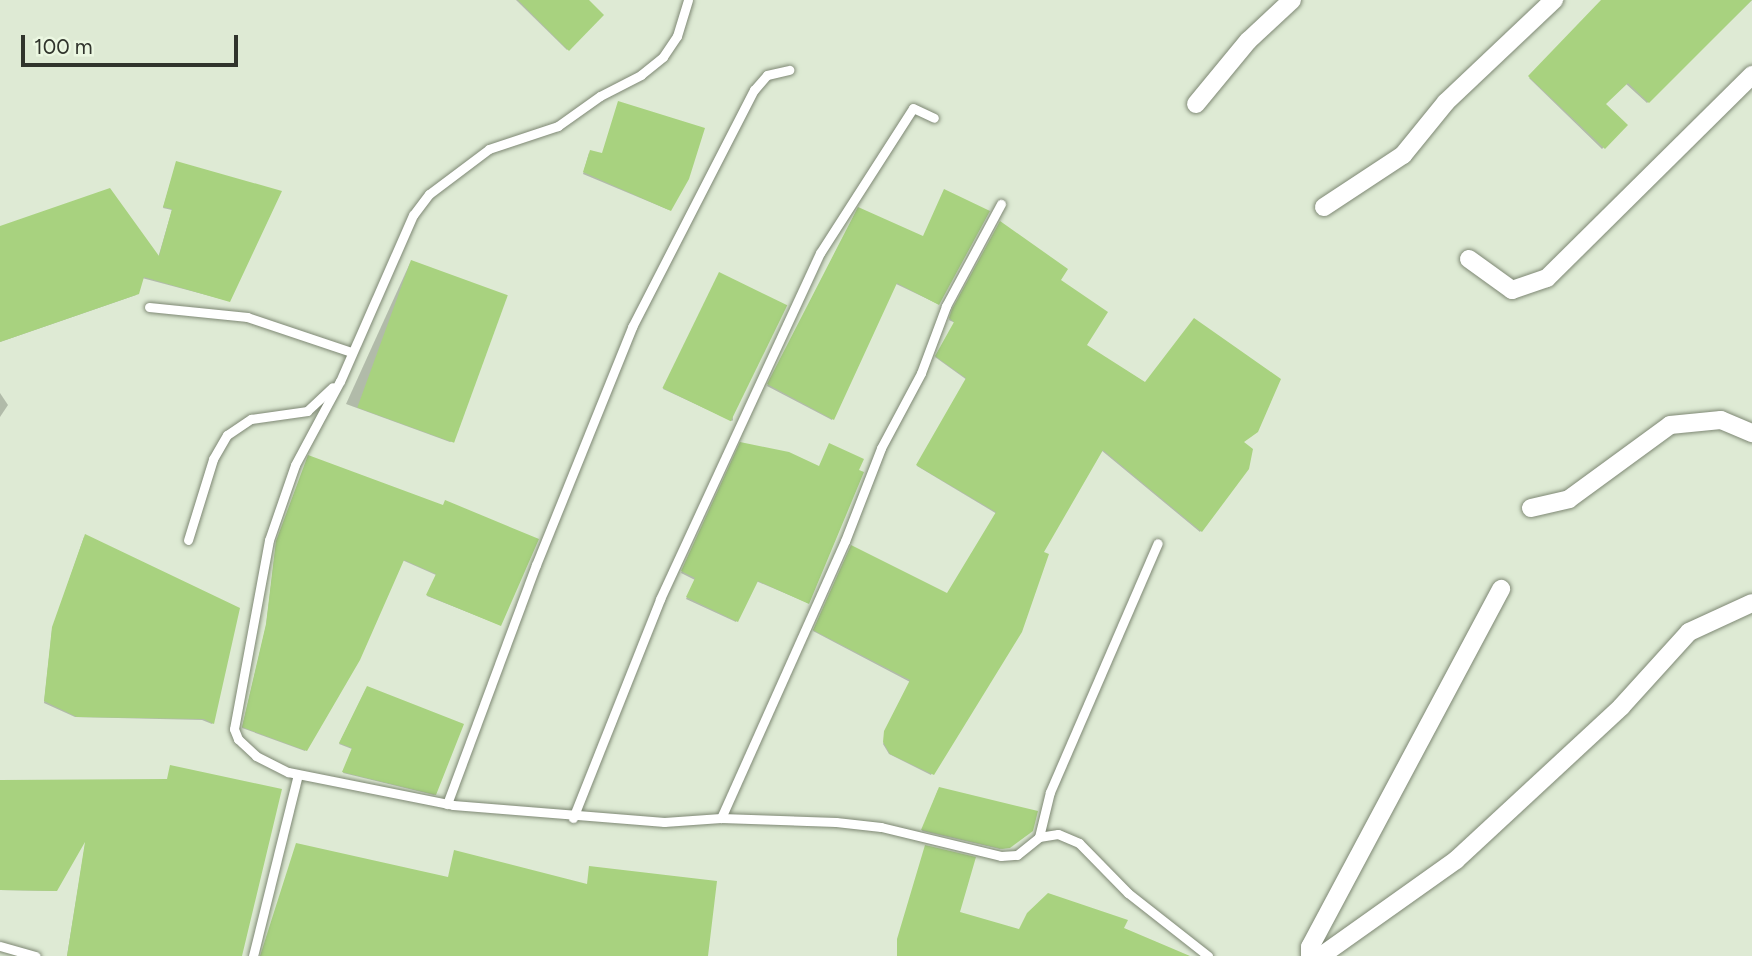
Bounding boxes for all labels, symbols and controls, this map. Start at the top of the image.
scale bar [24,21,242,65]
text: 100 m [34,34,93,59]

